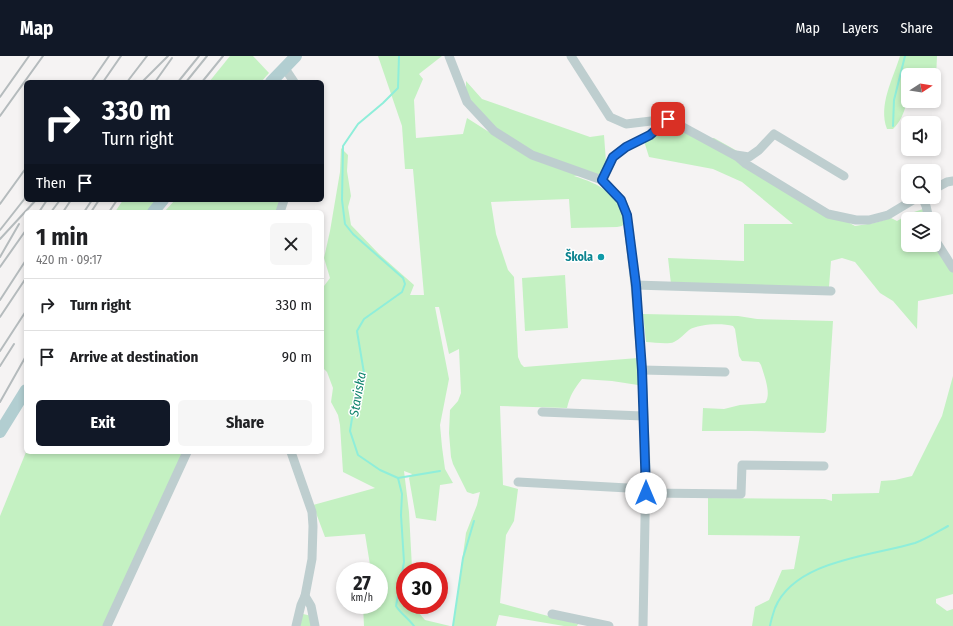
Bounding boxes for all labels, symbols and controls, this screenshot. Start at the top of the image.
text: Map [20,17,53,40]
text: Map [796,20,820,37]
text: Layers [842,20,878,37]
text: Share [900,20,933,37]
north arrow [901,68,941,108]
map controls [901,68,941,252]
text: 330 m [102,94,171,127]
icon: right [36,96,88,148]
pin [651,102,685,136]
icon: arrive [657,108,679,130]
button: sound [901,116,941,156]
text: Turn right [102,128,174,150]
button: search [901,164,941,204]
icon: arrive [74,172,96,194]
text: Then [36,174,66,192]
button: layers [901,212,941,252]
text: 1 min [36,223,88,251]
button: close [270,223,312,265]
place label: Škola [565,248,593,264]
text: 420 m · 09:17 [36,252,102,267]
marker: Škola [596,252,606,262]
icon: right [36,294,58,316]
text: Turn right [70,296,131,314]
text: 330 m [276,296,312,314]
icon: arrive [36,346,58,368]
text: Arrive at destination [70,348,198,366]
text: 90 m [282,348,312,366]
water label: Staviska [346,371,369,418]
button: Exit [36,400,170,446]
button: Share [178,400,312,446]
position arrow [625,472,667,514]
speed limit sign: 30 [396,562,448,614]
text: 27 [353,571,371,595]
text: km/h [351,592,373,604]

